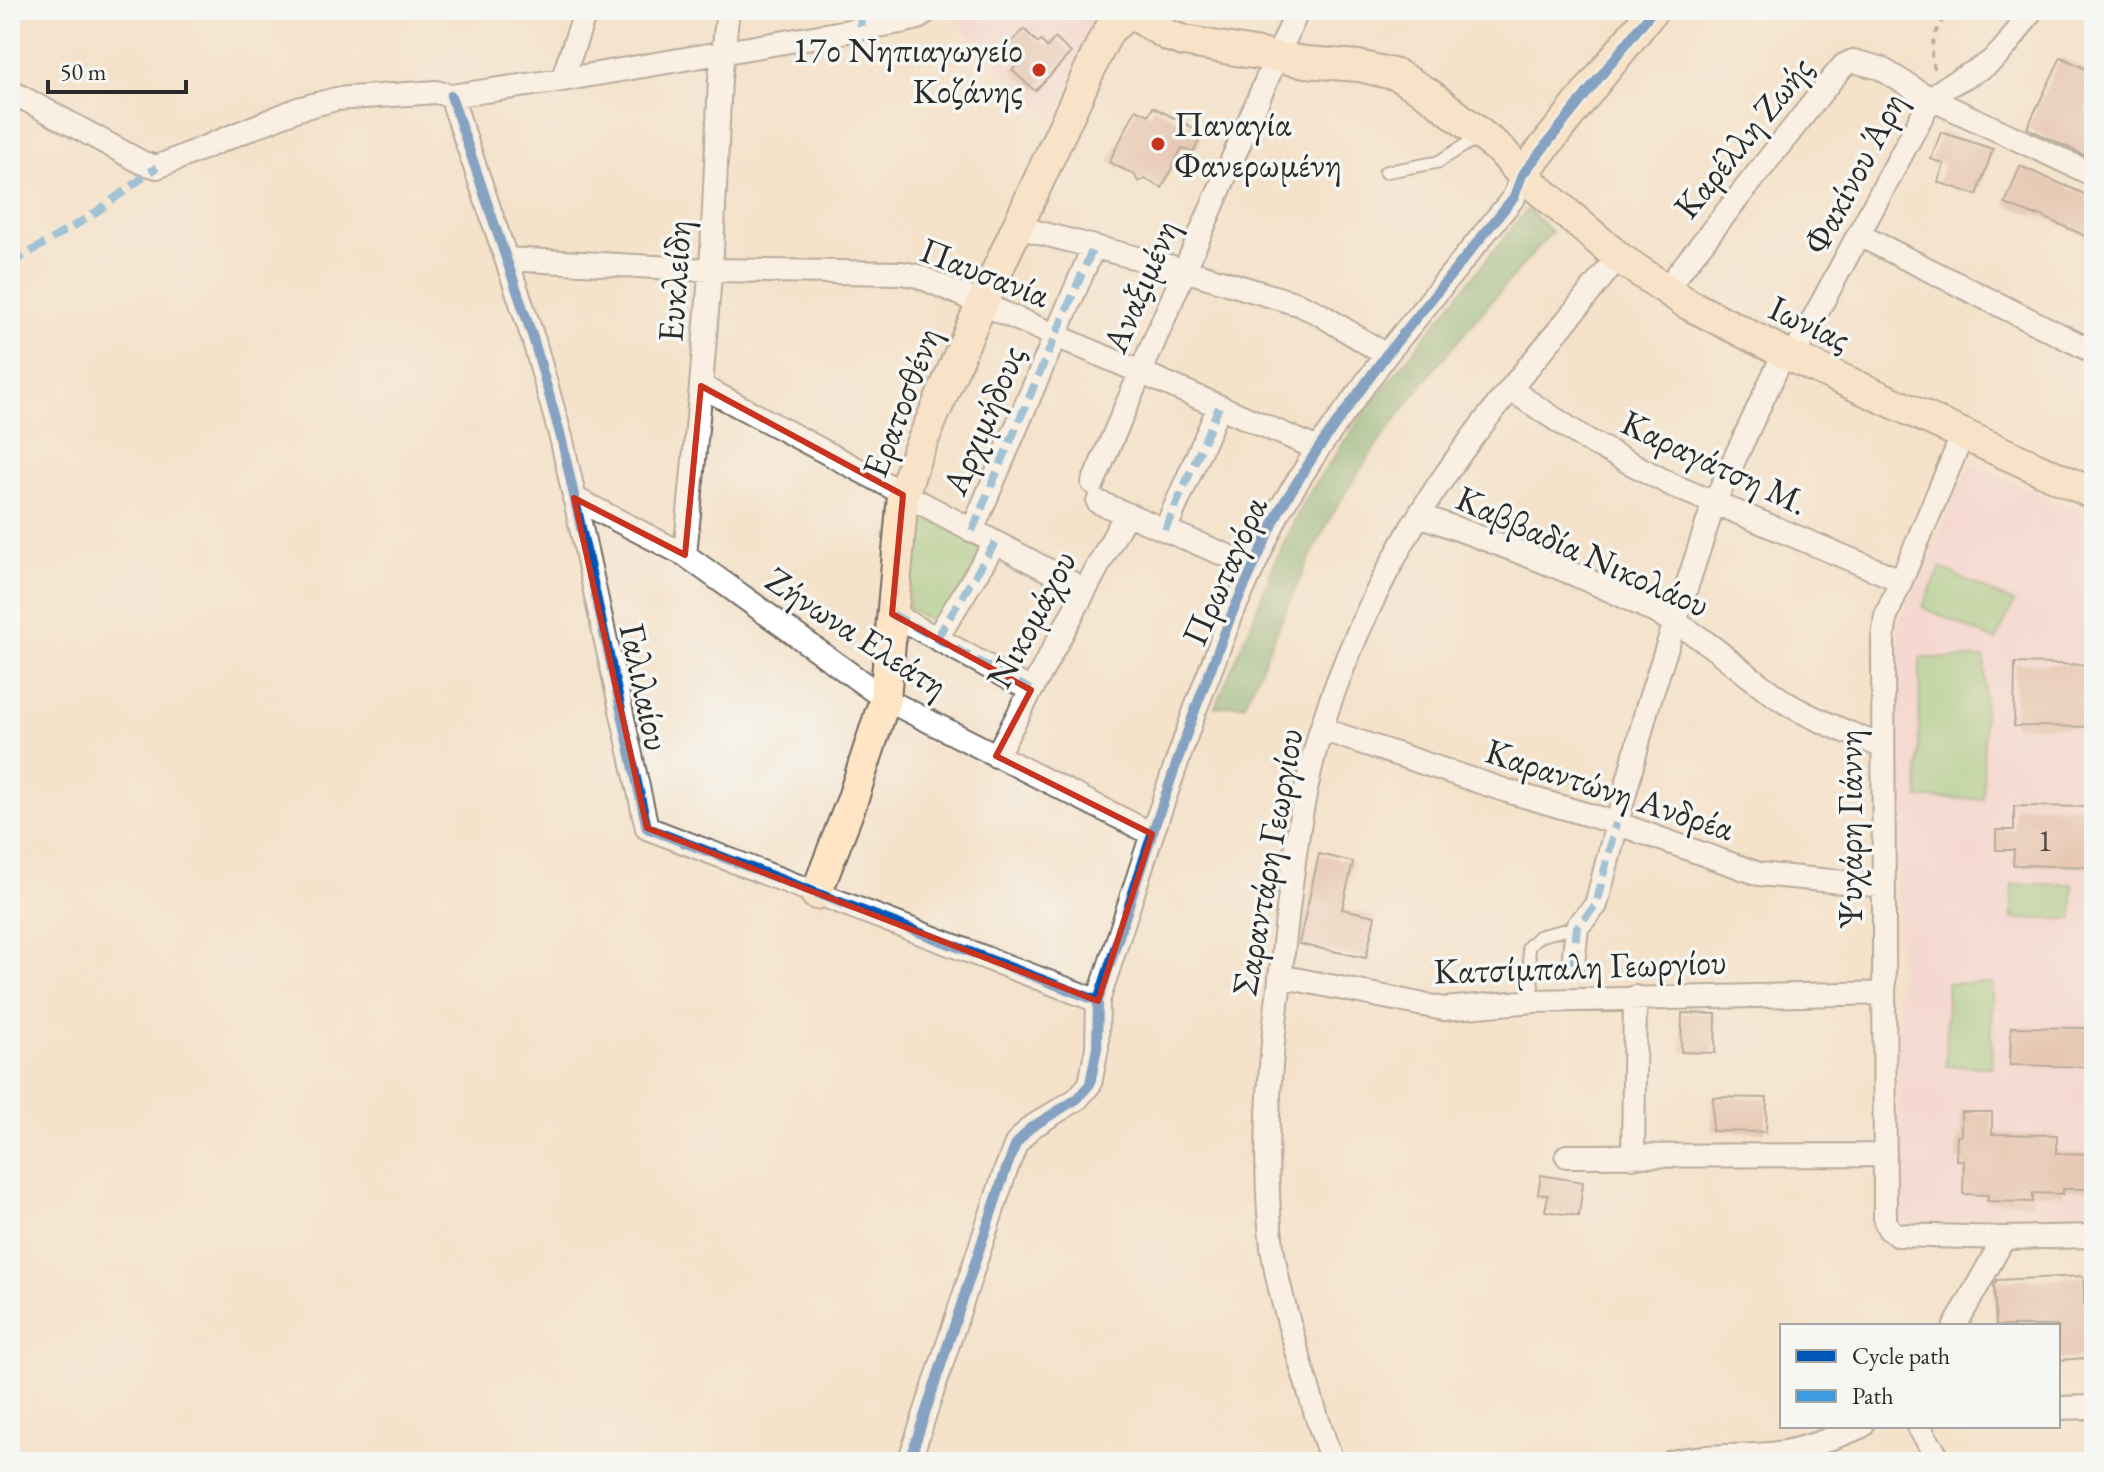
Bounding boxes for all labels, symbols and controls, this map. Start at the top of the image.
place label: 17ο Νηπιαγωγείο Κοζάνης [792,26,1023,114]
scale bar [48,44,186,94]
street label: Καρέλλη Ζωής [1663,46,1823,228]
text: 50 m [60,56,107,87]
marker: 17ο Νηπιαγωγείο Κοζάνης [1030,61,1048,79]
street label: Φακίνου Άρη [1792,84,1916,262]
place label: Παναγία Φανερωμένη [1174,100,1342,188]
marker: Παναγία Φανερωμένη [1149,135,1167,153]
street label: Αναξιμένη [1091,212,1189,361]
street label: Ευκλείδη [646,219,702,343]
street label: Παυσανία [914,226,1057,318]
street label: Ιωνίας [1762,284,1858,362]
street label: Ερατοσθένη [851,320,951,484]
street label: Αρχιμήδους [930,338,1035,503]
street label: Καραγάτση Μ. [1614,398,1816,526]
street label: Καββαδία Νικολάου [1449,474,1717,628]
street label: Πρωταγόρα [1170,489,1278,653]
street label: Νικομάχου [975,542,1087,696]
street label: Ζήνωνα Ελεάτη [757,556,957,708]
street label: Γαλιλαίου [609,619,681,755]
street label: Σαραντάρη Γεωργίου [1220,724,1314,1000]
street label: Καραντώνη Ανδρέα [1480,727,1741,852]
street label: Ψυχάρη Γιάννη [1826,729,1873,929]
house number: 1 [2037,819,2053,861]
street label: Κατσίμπαλη Γεωργίου [1433,937,1727,995]
legend [1780,1324,2060,1428]
text: Cycle path [1852,1340,1950,1371]
text: Path [1852,1380,1894,1411]

